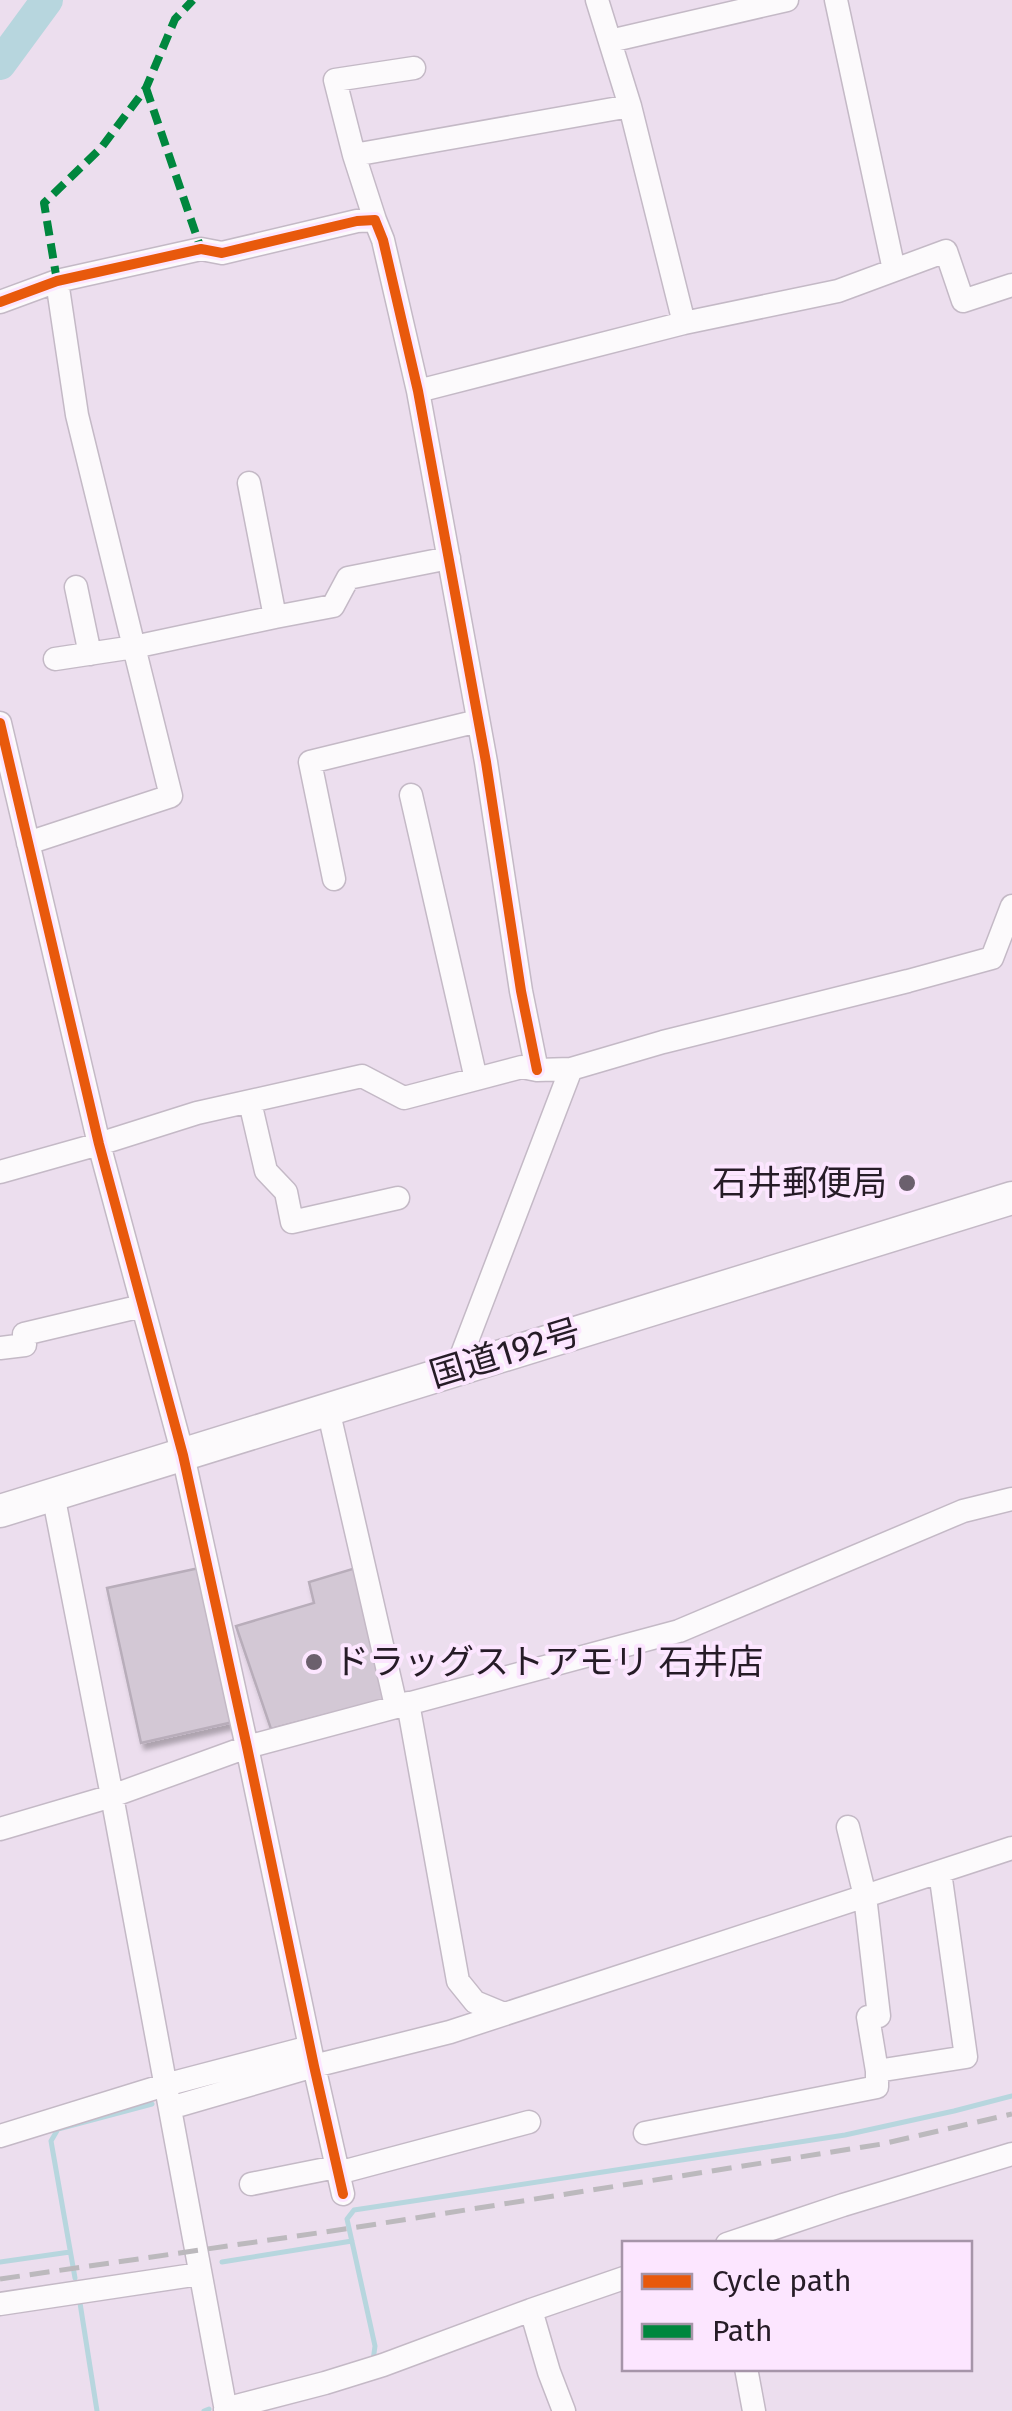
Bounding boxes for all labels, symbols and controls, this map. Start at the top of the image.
place label: 石井郵便局 [712,1162,887,1204]
marker: 石井郵便局 [896,1172,918,1194]
street label: 国道192号 [425,1310,585,1396]
place label: ドラッグストアモリ 石井店 [334,1641,763,1683]
marker: ドラッグストアモリ 石井店 [303,1651,325,1673]
legend [622,2241,972,2371]
text: Cycle path [712,2263,851,2299]
text: Path [712,2313,773,2349]

